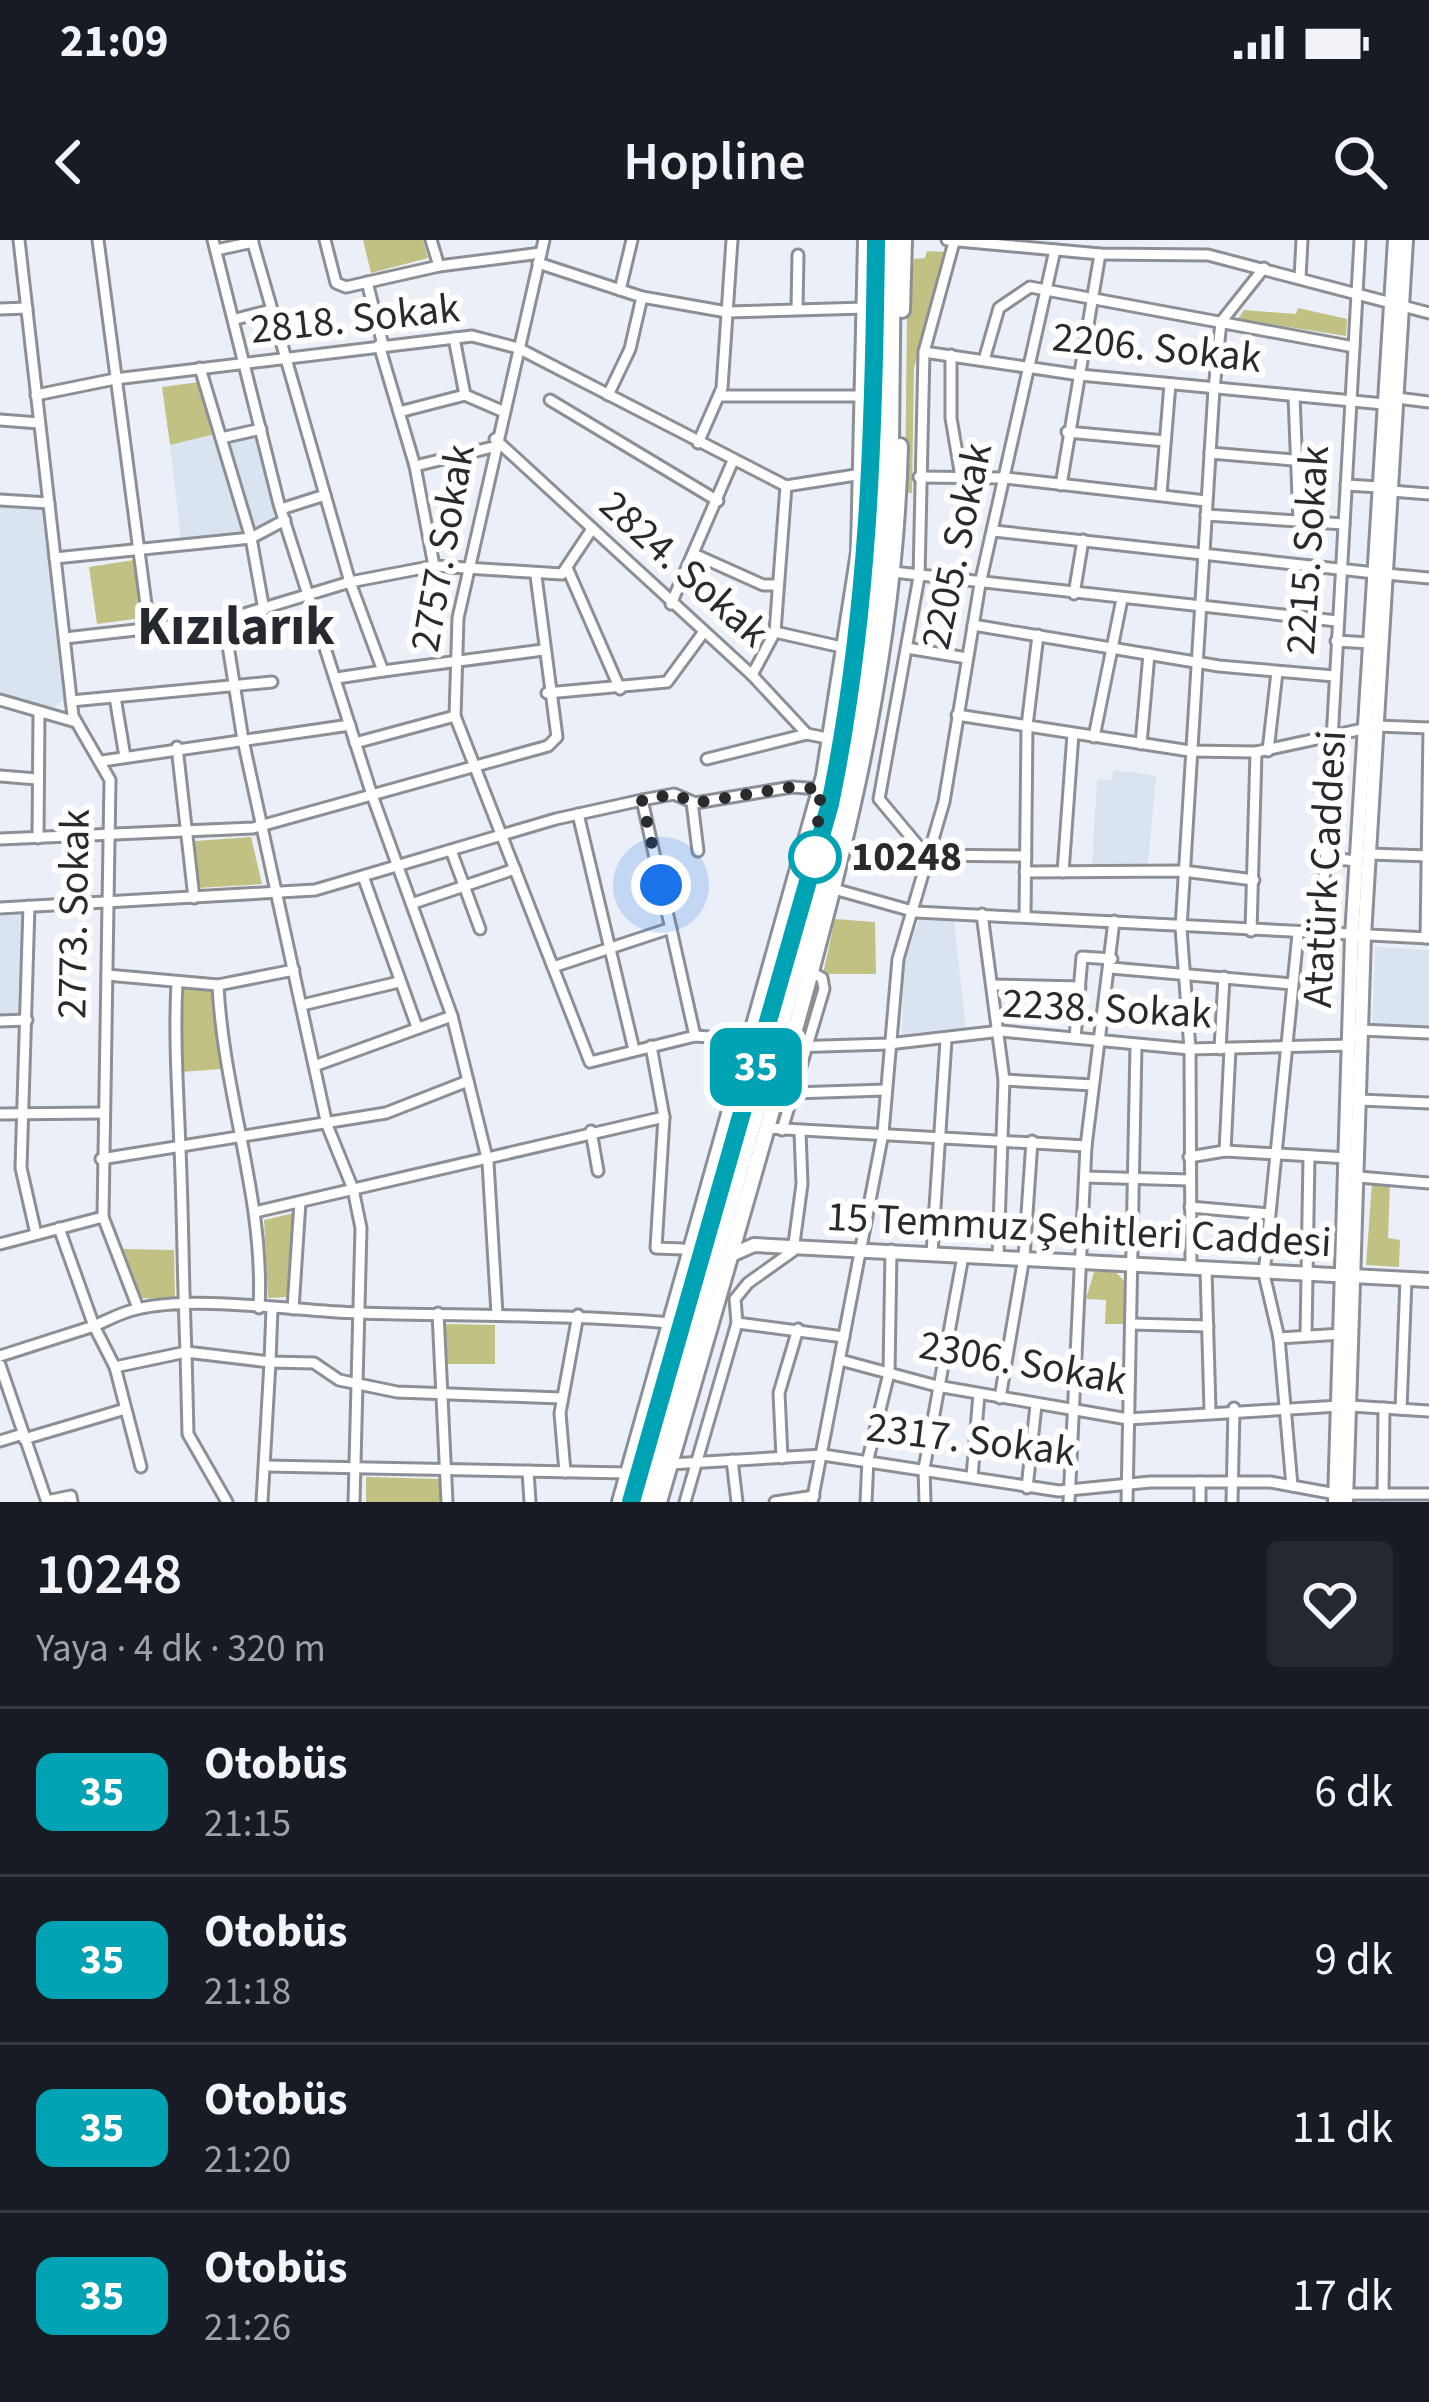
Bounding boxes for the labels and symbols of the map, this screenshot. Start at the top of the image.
street label: 2818. Sokak [248,278,463,360]
street label: 2206. Sokak [1050,307,1265,389]
street label: 2205. Sokak [906,437,1008,655]
street label: 2757. Sokak [395,439,491,657]
street label: 2215. Sokak [1271,443,1345,657]
street label: 2824. Sokak [586,476,782,662]
district label: Kızılarık [137,589,335,666]
street label: Atatürk Caddesi [1288,729,1362,1009]
street label: 2773. Sokak [42,808,106,1019]
place label: 10248 [851,827,962,887]
marker: 10248 [790,832,840,882]
your location [631,855,691,915]
street label: 2238. Sokak [1001,974,1214,1044]
line badge: 35 [702,1028,810,1106]
street label: 15 Temmuz Şehitleri Caddesi [825,1187,1333,1273]
street label: 2306. Sokak [914,1315,1132,1411]
street label: 2317. Sokak [863,1397,1079,1483]

